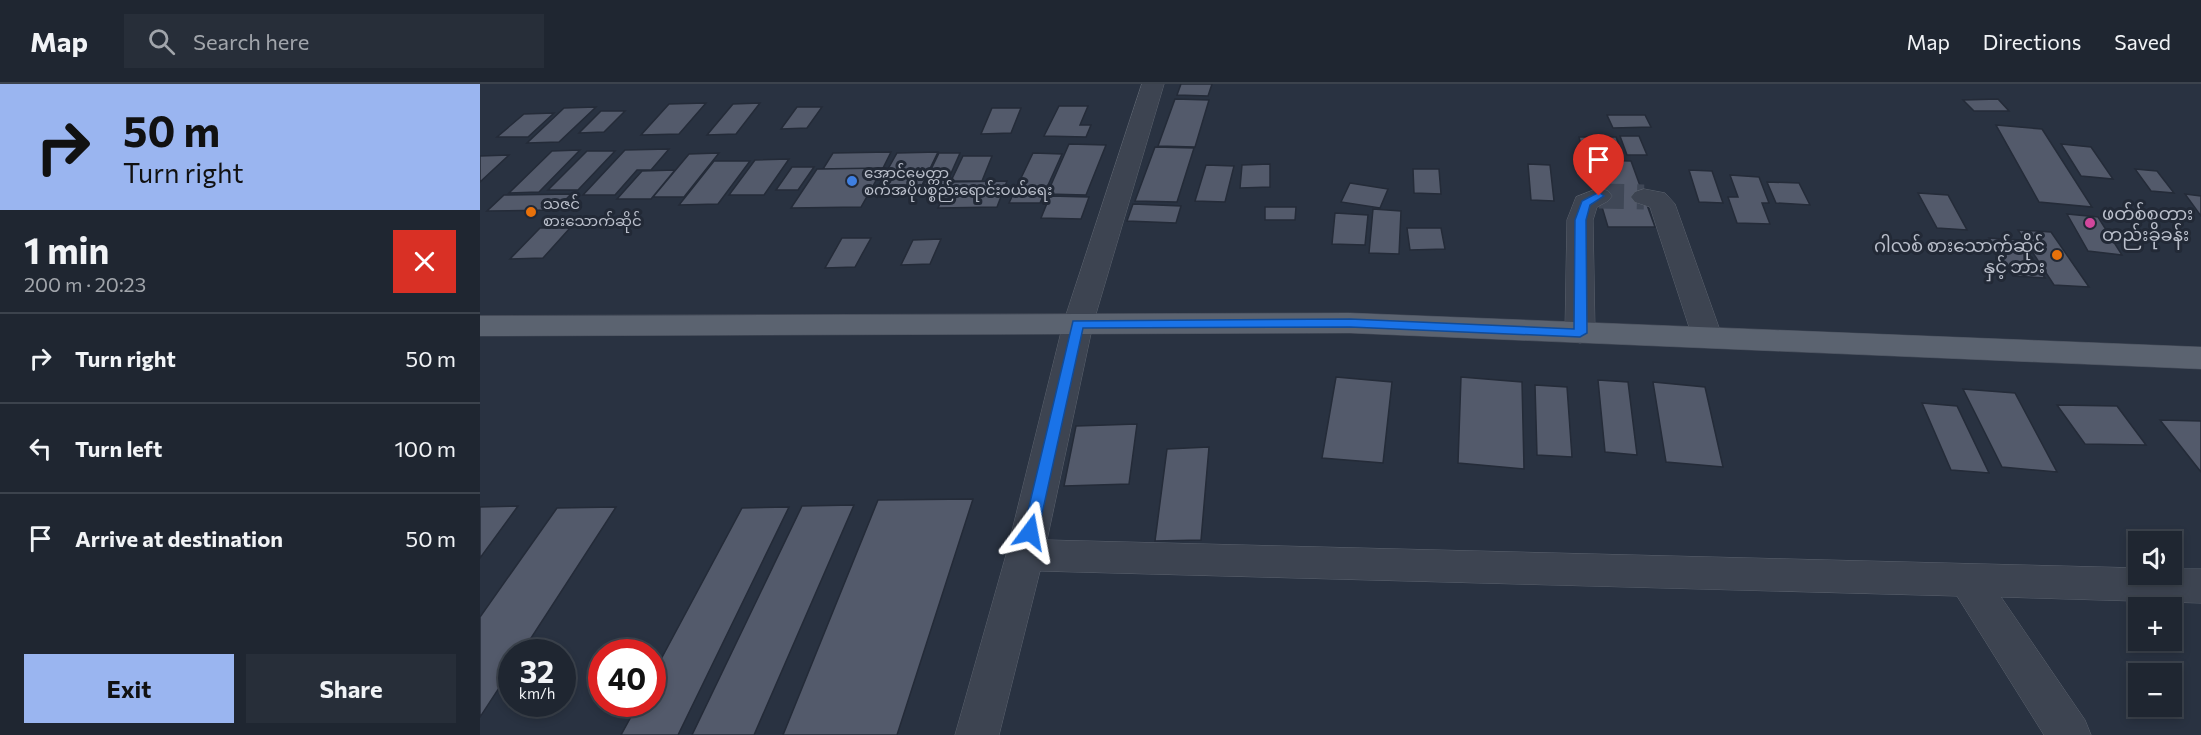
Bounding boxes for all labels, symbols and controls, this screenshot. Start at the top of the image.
search box [124,14,544,68]
text: Map [30,24,88,58]
icon: search [145,25,178,58]
text: Search here [193,28,309,55]
text: Map [1907,29,1950,54]
text: Directions [1983,29,2081,54]
text: Saved [2114,29,2171,54]
text: 50 m [123,104,220,156]
icon: right [24,108,102,186]
pin [1573,134,1624,196]
icon: arrive [1582,143,1615,176]
text: Turn right [123,156,243,189]
place label: အောင်မေတ္တာ စက်အပိုပစ္စည်းရောင်းဝယ်ရေး [864,163,1052,202]
marker: အောင်မေတ္တာ စက်အပိုပစ္စည်းရောင်းဝယ်ရေး [845,174,859,188]
place label: သဇင် စားသောက်ဆိုင် [543,194,642,233]
place label: ဖတ်စ်စတား တည်းခိုခန်း [2102,201,2193,250]
marker: သဇင် စားသောက်ဆိုင် [524,205,538,219]
marker: ဖတ်စ်စတား တည်းခိုခန်း [2083,216,2097,230]
text: 1 min [24,227,109,271]
button: close [393,230,456,293]
place label: ဂါလစ် စားသောက်ဆိုင် နှင့် ဘား [1874,232,2045,282]
marker: ဂါလစ် စားသောက်ဆိုင် နှင့် ဘား [2050,248,2064,262]
text: 200 m · 20:23 [24,272,146,296]
icon: right [24,342,57,375]
text: Turn right [75,345,176,372]
text: 50 m [406,345,456,372]
icon: left [24,432,57,465]
text: Turn left [75,435,162,462]
text: 100 m [394,435,456,462]
position arrow [998,500,1062,564]
icon: arrive [24,522,57,555]
text: Arrive at destination [75,525,283,552]
text: 50 m [406,525,456,552]
map controls [2128,531,2182,717]
button: sound [2128,531,2182,585]
button: + [2128,597,2182,651]
speed limit sign: 40 [588,639,666,717]
text: 32 [520,652,554,689]
button: Exit [24,654,234,723]
button: Share [246,654,456,723]
button: − [2128,663,2182,717]
text: km/h [519,684,555,702]

